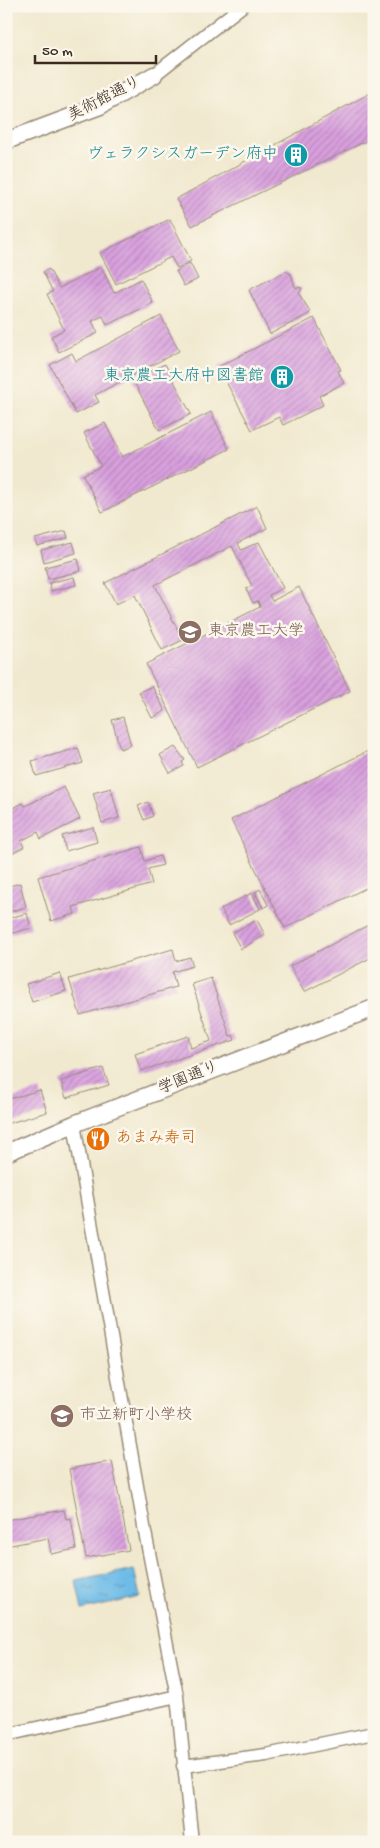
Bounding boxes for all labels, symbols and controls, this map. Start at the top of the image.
scale bar [35,32,156,64]
text: 50 m [42,43,73,61]
street label: 美術館通り [65,72,145,127]
building icon: ヴェラクシスガーデン府中 [283,142,309,168]
place label: ヴェラクシスガーデン府中 [87,145,278,165]
building icon: 東京農工大府中図書館 [269,364,295,390]
place label: 東京農工大府中図書館 [104,366,264,387]
school or university icon: 東京農工大学 [177,619,203,645]
place label: 東京農工大学 [208,621,304,642]
street label: 学園通り [155,1057,222,1100]
restaurant icon: あまみ寿司 [85,1126,111,1152]
place label: あまみ寿司 [116,1129,196,1149]
school or university icon: 市立新町小学校 [49,1403,75,1429]
place label: 市立新町小学校 [80,1406,192,1426]

